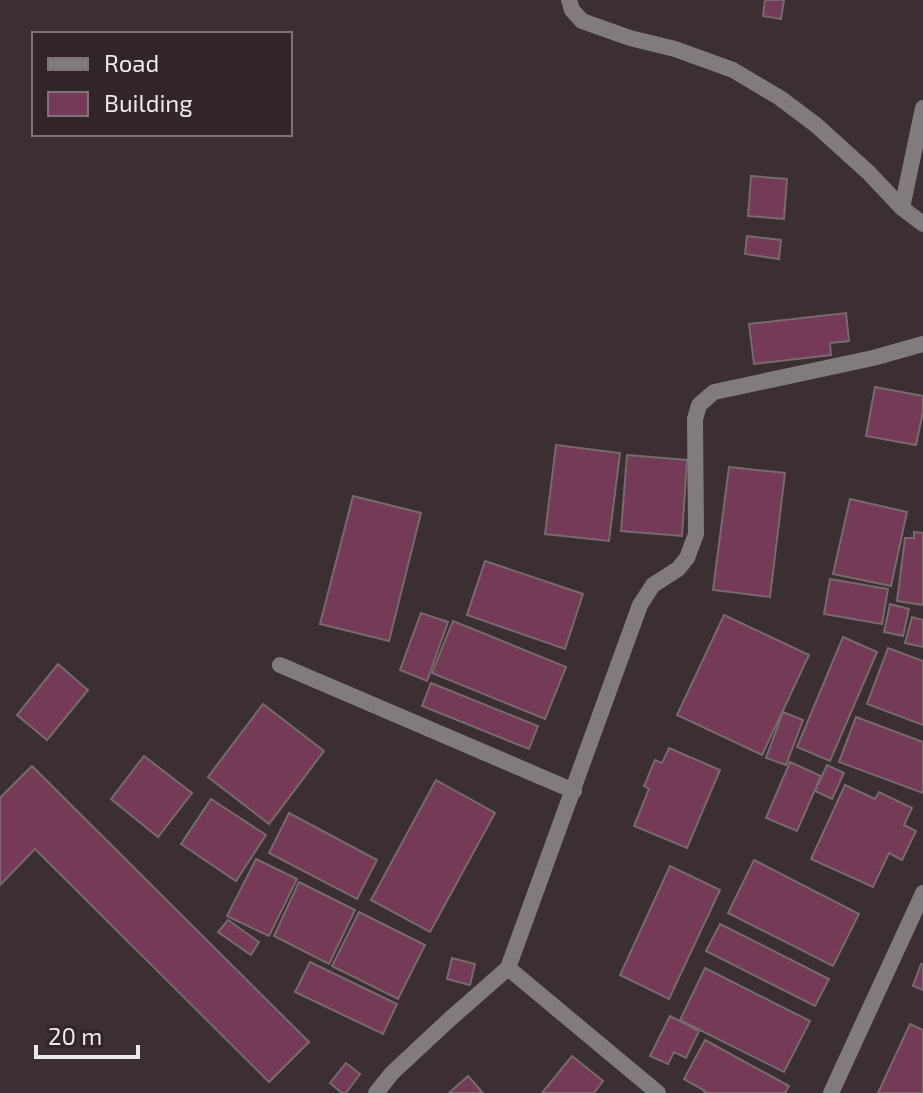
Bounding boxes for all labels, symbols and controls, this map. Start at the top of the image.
legend [32,32,292,136]
text: Road [104,48,159,77]
text: Building [104,88,193,117]
scale bar [36,1009,138,1059]
text: 20 m [48,1021,102,1050]

